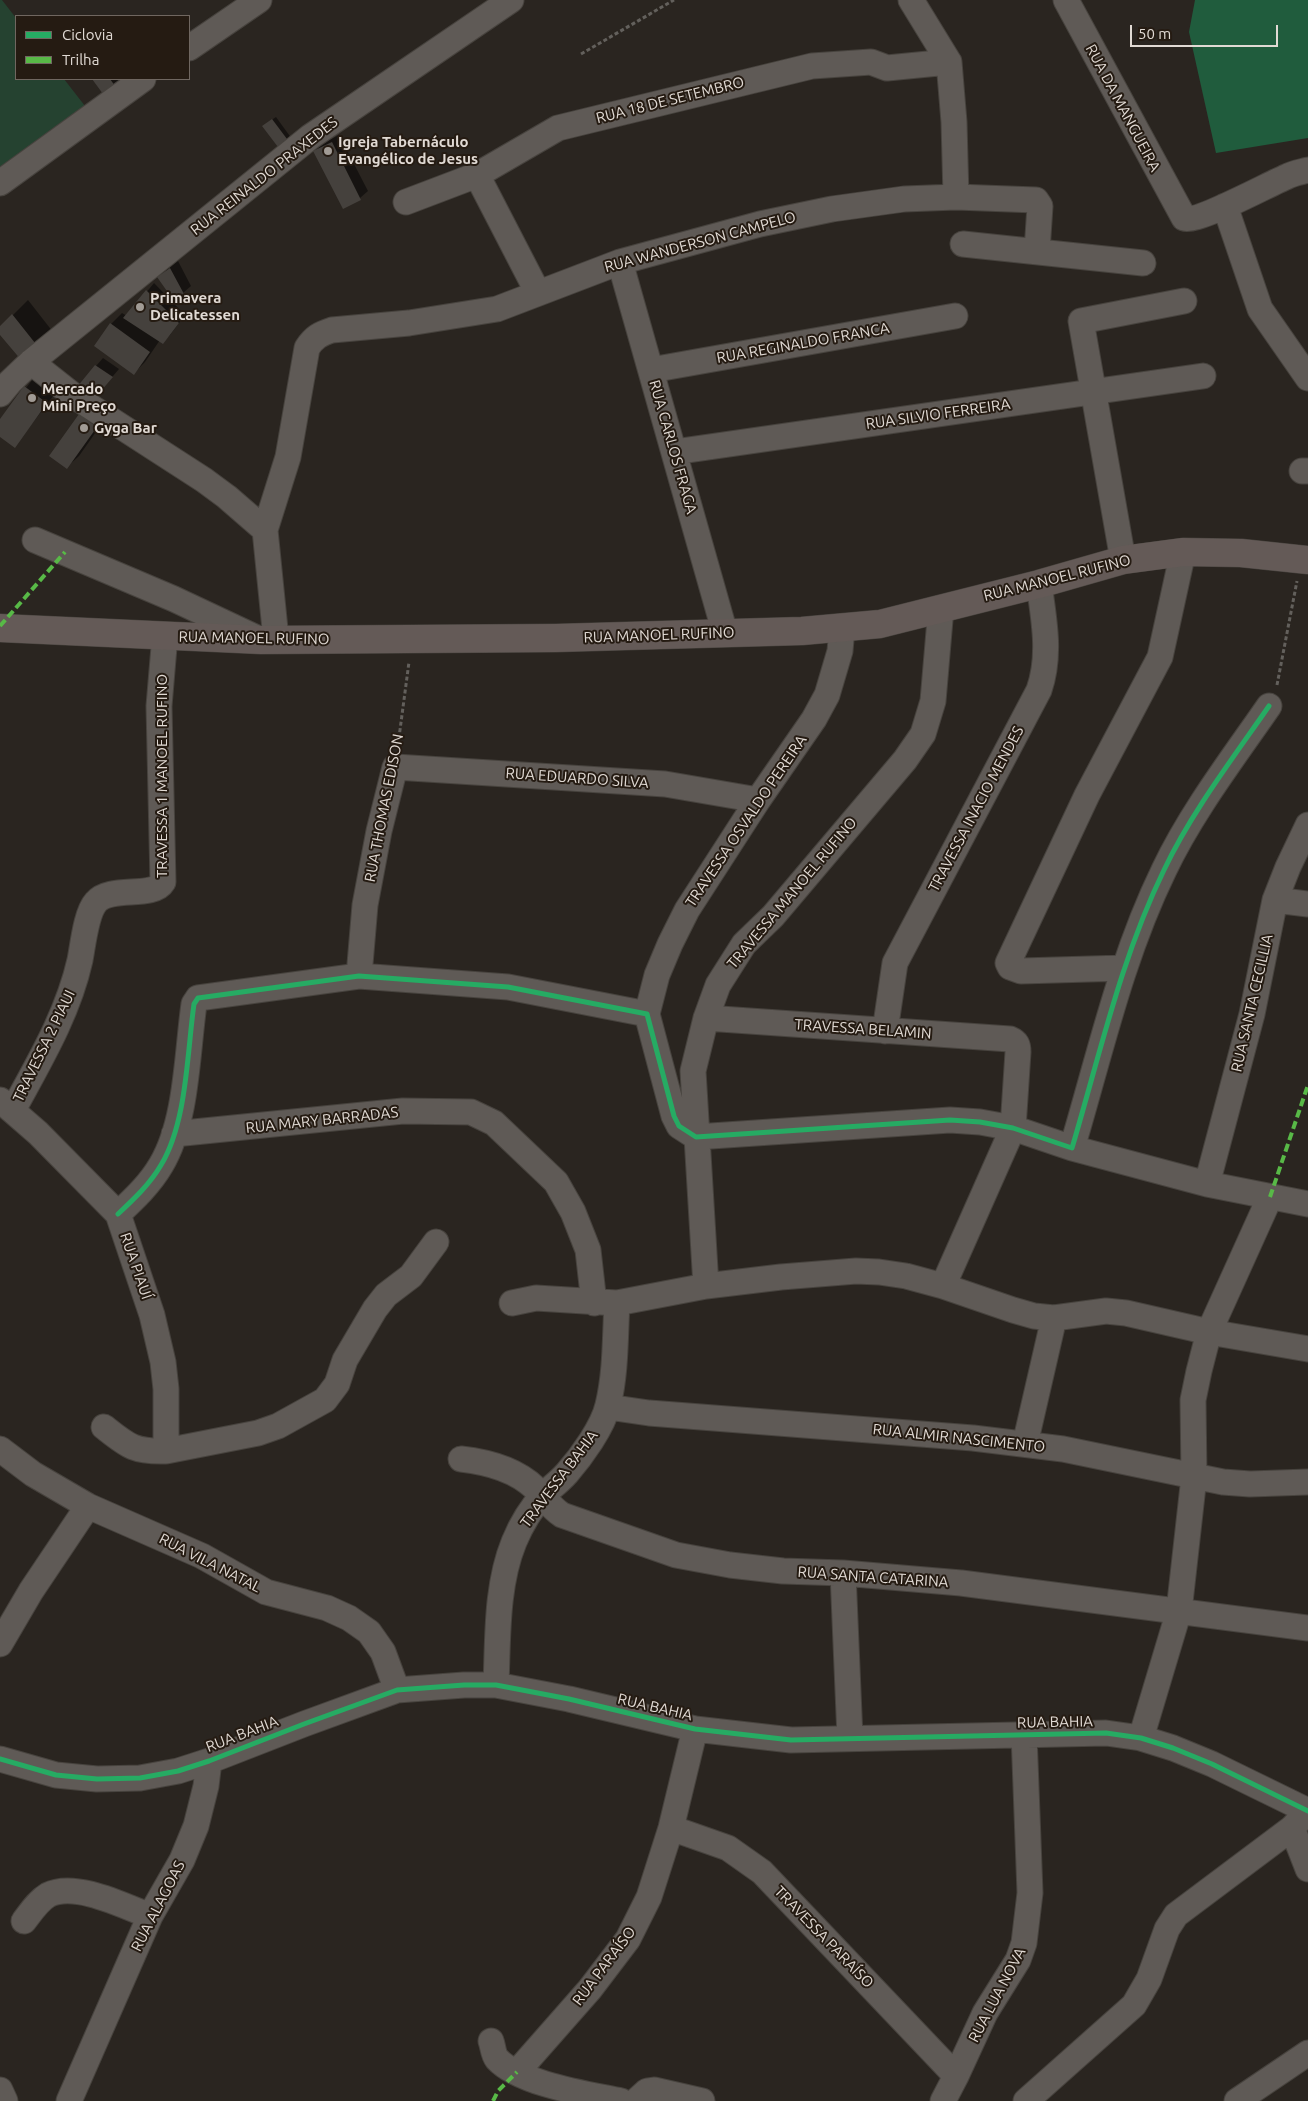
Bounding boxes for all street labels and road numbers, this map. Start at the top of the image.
street label: RUA DA MANGUEIRA [1082,41,1164,175]
street label: RUA 18 DE SETEMBRO [594,73,746,127]
street label: RUA REINALDO PRAXEDES [187,113,341,239]
street label: RUA WANDERSON CAMPELO [602,208,798,276]
street label: RUA REGINALDO FRANCA [715,319,891,367]
street label: RUA CARLOS FRAGA [645,378,701,516]
street label: RUA SILVIO FERREIRA [864,395,1012,433]
street label: RUA MANOEL RUFINO [982,551,1132,605]
street label: RUA MANOEL RUFINO [583,623,735,647]
street label: RUA MANOEL RUFINO [178,628,330,648]
street label: TRAVESSA 1 MANOEL RUFINO [153,674,171,878]
street label: TRAVESSA INACIO MENDES [925,723,1027,895]
street label: RUA THOMAS EDISON [361,732,407,884]
street label: TRAVESSA OSVALDO PEREIRA [682,732,810,910]
street label: RUA EDUARDO SILVA [505,764,649,792]
street label: TRAVESSA MANOEL RUFINO [723,814,861,972]
street label: RUA SANTA CECILLIA [1227,932,1277,1074]
street label: TRAVESSA 2 PIAUI [9,987,79,1105]
street label: TRAVESSA BELAMIN [794,1015,932,1043]
street label: RUA MARY BARRADAS [245,1103,399,1137]
street label: RUA PIAUÍ [116,1230,156,1302]
street label: RUA ALMIR NASCIMENTO [872,1420,1046,1456]
street label: TRAVESSA BAHIA [517,1427,601,1531]
street label: RUA VILA NATAL [156,1530,264,1596]
street label: RUA SANTA CATARINA [797,1563,949,1591]
street label: RUA BAHIA [616,1690,694,1724]
street label: RUA BAHIA [203,1712,281,1756]
street label: RUA BAHIA [1017,1712,1093,1732]
street label: RUA ALAGOAS [127,1858,189,1954]
street label: TRAVESSA PARAÍSO [771,1882,877,1992]
street label: RUA PARAÍSO [569,1923,639,2009]
street label: RUA LUA NOVA [965,1945,1029,2045]

